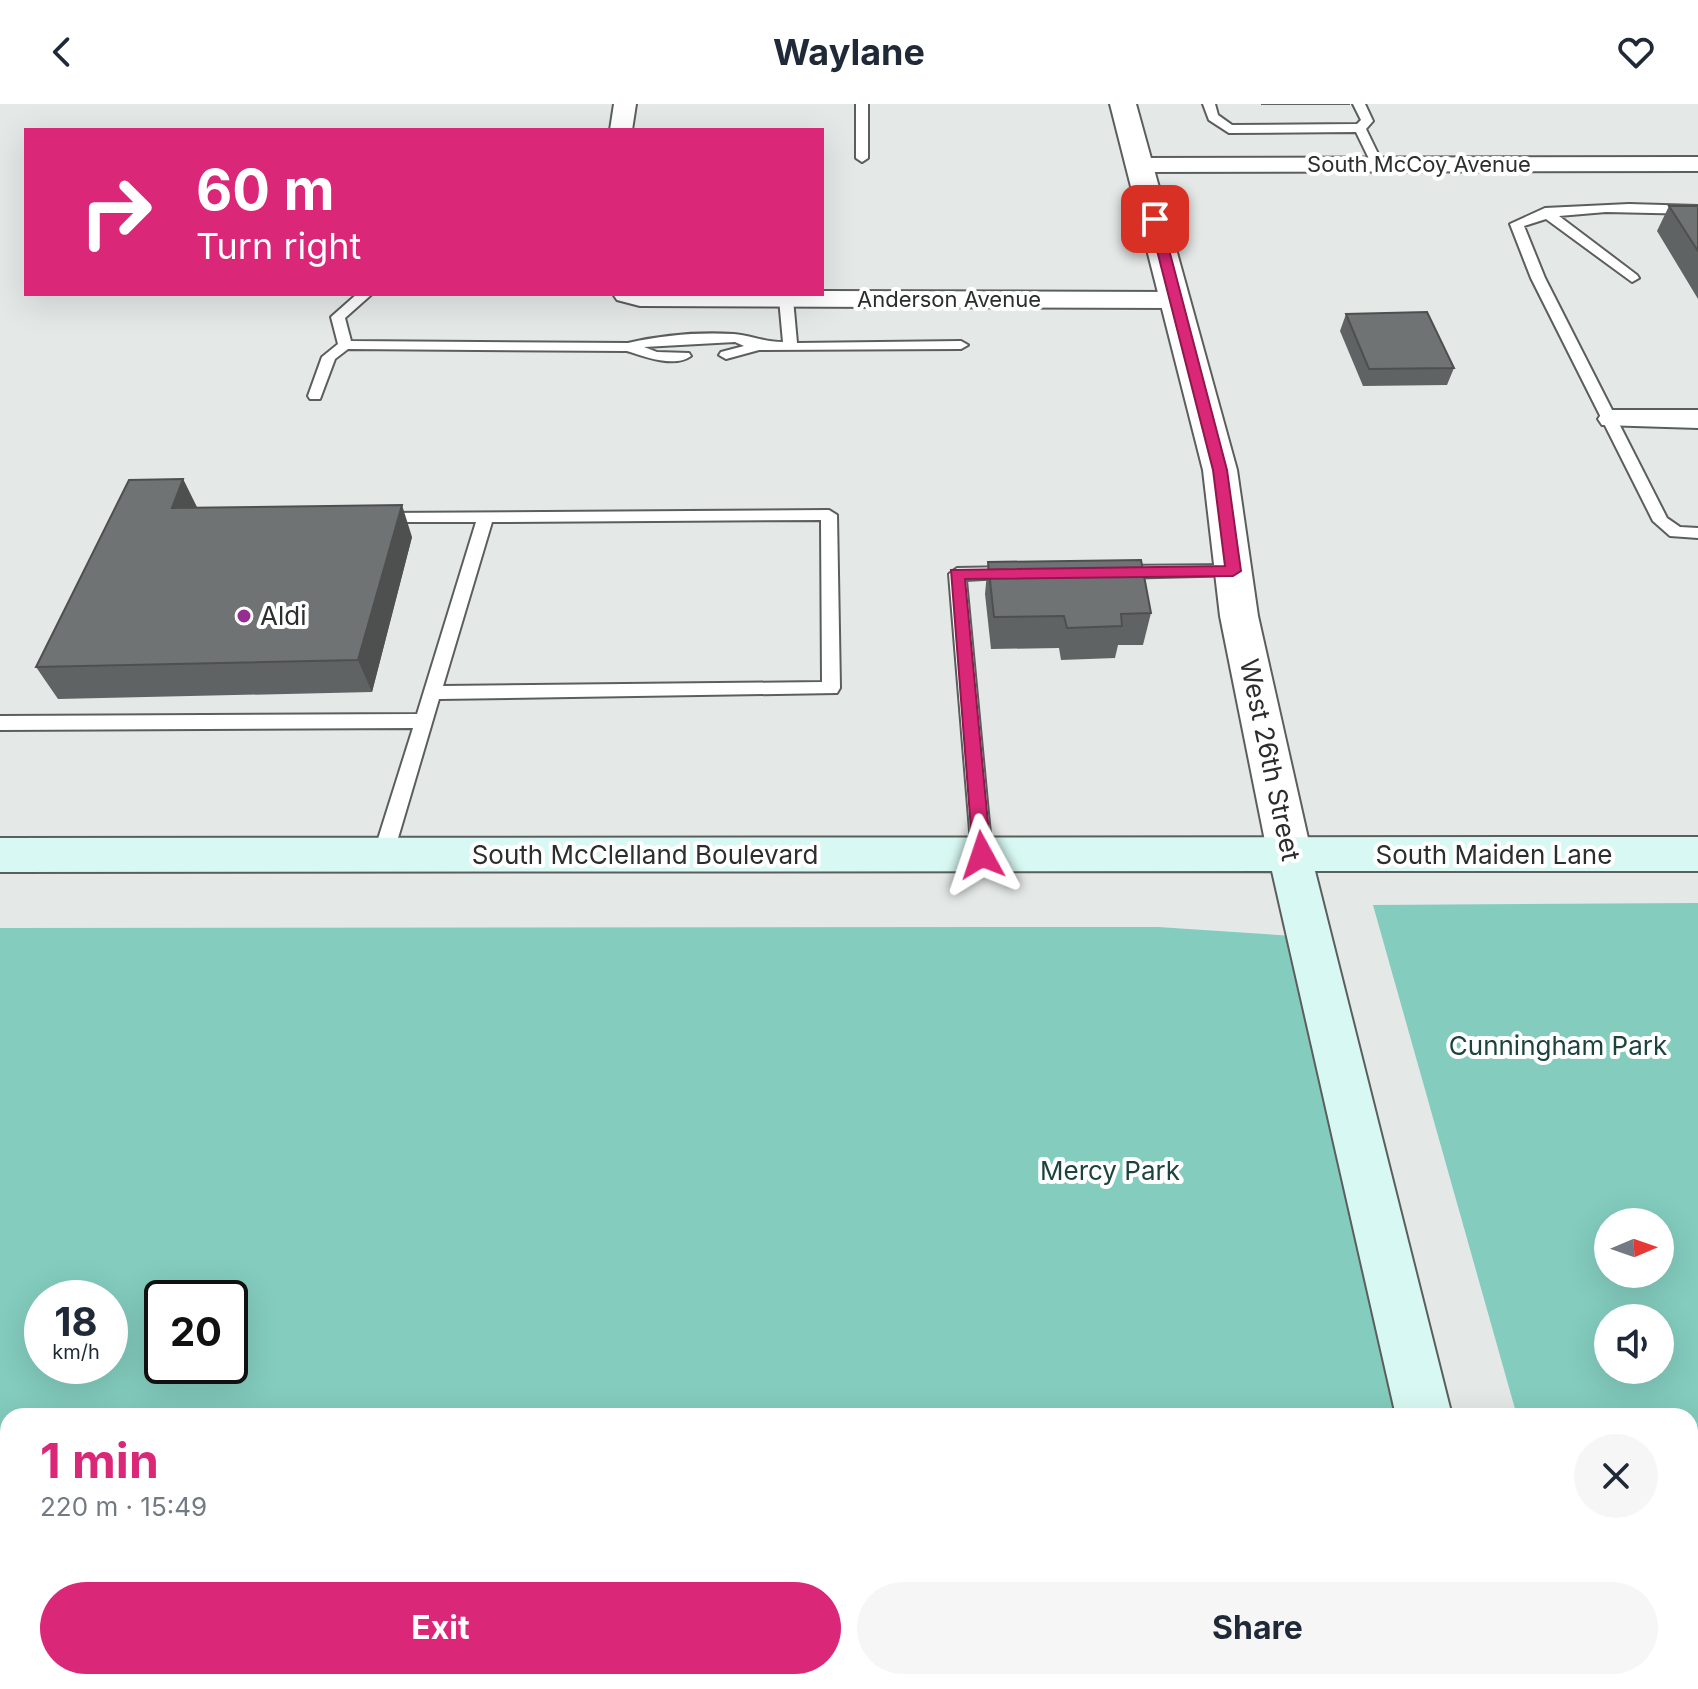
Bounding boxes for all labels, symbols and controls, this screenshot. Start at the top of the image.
icon: back [40,30,84,74]
text: Waylane [773,30,925,74]
icon: heart [1614,30,1658,74]
street label: South McCoy Avenue [1307,151,1531,177]
text: 60 m [196,156,335,224]
icon: right [64,160,168,264]
pin [1121,185,1189,253]
icon: arrive [1133,197,1177,241]
text: Turn right [196,224,361,268]
street label: Anderson Avenue [857,286,1041,312]
place label: Aldi [260,600,306,631]
marker: Aldi [235,607,253,625]
street label: West 26th Street [1234,656,1307,864]
position arrow [940,813,1024,897]
street label: South McClelland Boulevard [472,839,818,870]
street label: South Maiden Lane [1376,839,1612,870]
park label: Cunningham Park [1449,1030,1667,1061]
park label: Mercy Park [1040,1155,1180,1186]
north arrow [1594,1208,1674,1288]
map controls [1594,1208,1674,1384]
speed limit sign: 20 [144,1280,248,1384]
text: 18 [54,1297,98,1346]
button: sound [1594,1304,1674,1384]
text: km/h [52,1340,100,1364]
text: 1 min [40,1431,159,1490]
button: close [1574,1434,1658,1518]
text: 220 m · 15:49 [40,1491,207,1522]
button: Exit [40,1582,841,1674]
button: Share [857,1582,1658,1674]

